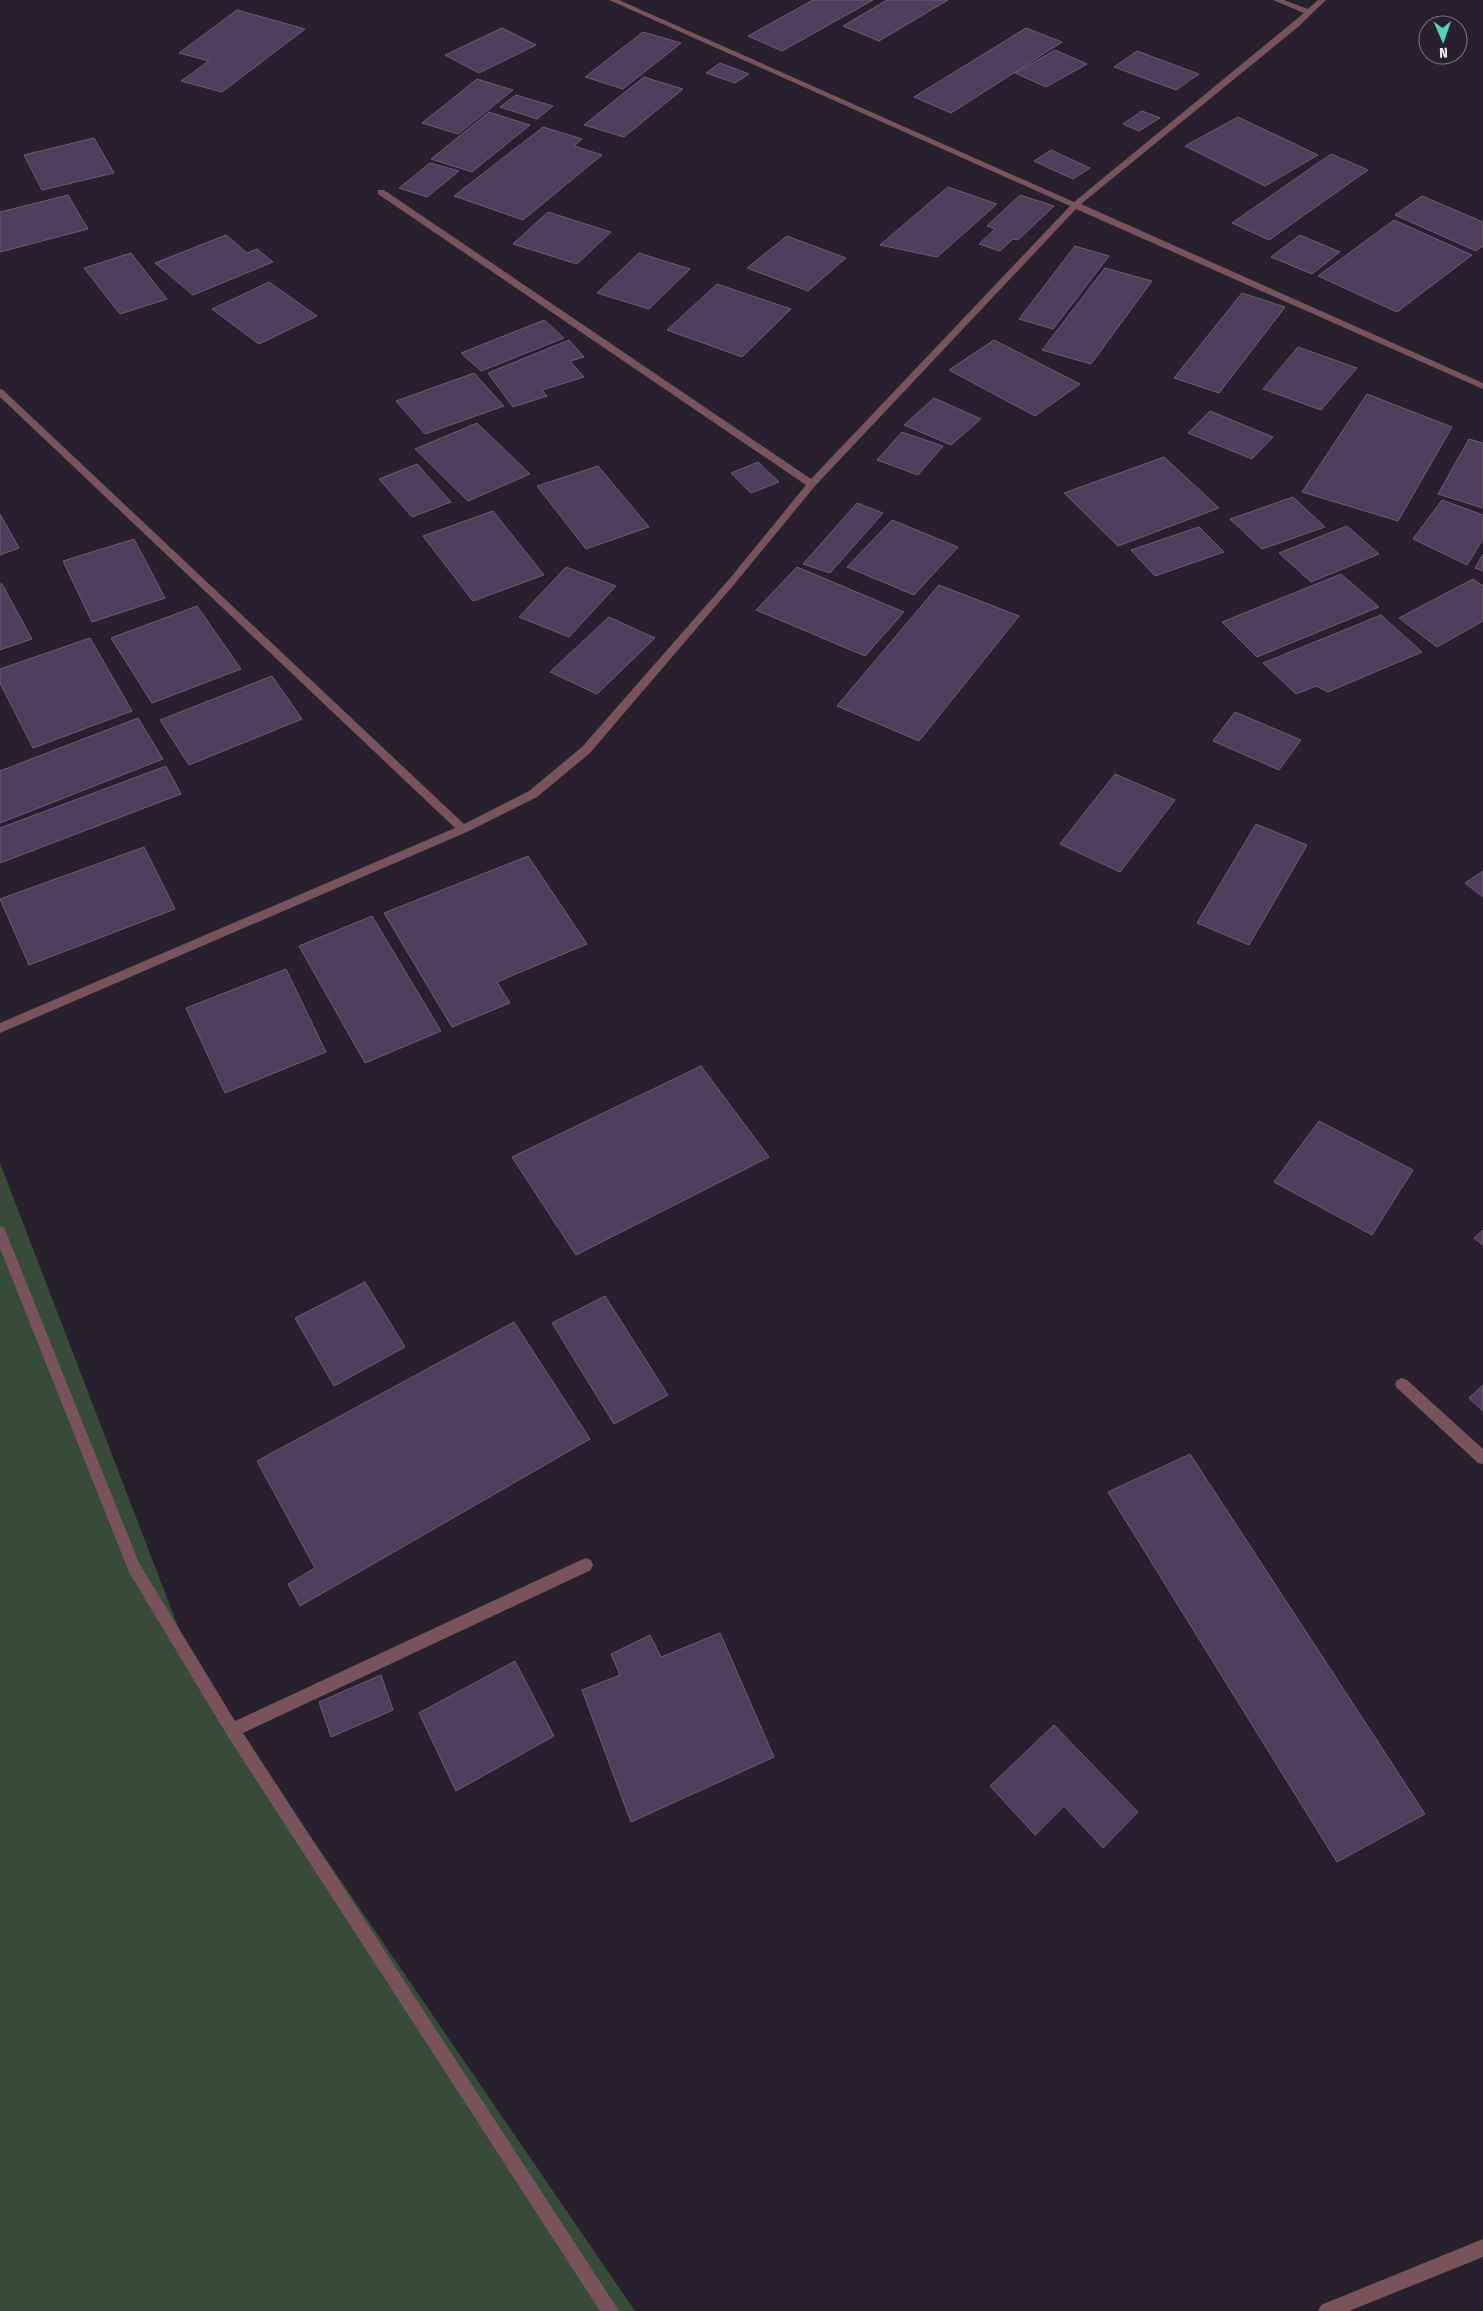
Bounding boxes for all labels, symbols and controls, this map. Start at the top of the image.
north arrow [1418,15,1468,65]
text: N [1439,44,1448,61]

